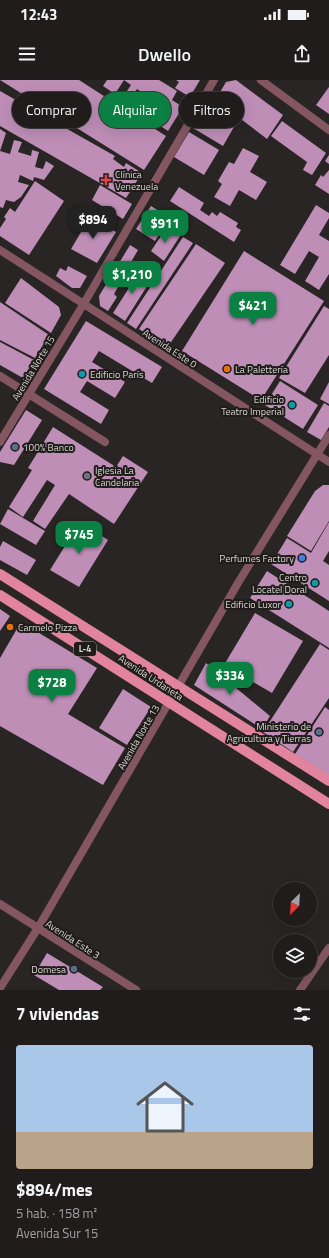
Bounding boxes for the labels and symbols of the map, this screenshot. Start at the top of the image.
place label: Clínica Venezuela [115,167,158,194]
marker: Clínica Venezuela [100,174,112,186]
pin: $894 [69,206,117,240]
pin: $911 [141,210,189,244]
pin: $1,210 [99,261,165,295]
pin: $421 [229,292,277,326]
street label: Avenida Este 0 [140,325,200,372]
street label: Avenida Norte 15 [8,333,59,403]
place label: La Palettería [235,362,288,377]
marker: La Palettería [222,364,232,374]
place label: Edificio París [90,367,144,382]
marker: Edificio París [77,369,87,379]
place label: Edificio Teatro Imperial [221,392,284,419]
marker: Edificio Teatro Imperial [287,400,297,410]
place label: 100% Banco [23,440,74,455]
marker: 100% Banco [10,442,20,452]
place label: Iglesia La Candelaria [95,463,139,490]
marker: Iglesia La Candelaria [82,471,92,481]
pin: $745 [55,521,103,555]
place label: Perfumes Factory [219,551,294,566]
marker: Perfumes Factory [297,553,307,563]
place label: Centro Locatel Doral [252,570,307,597]
marker: Centro Locatel Doral [310,578,320,588]
place label: Edificio Luxor [225,597,282,612]
marker: Edificio Luxor [284,599,294,609]
place label: Carmelo Pizza [18,620,77,635]
marker: Carmelo Pizza [5,622,15,632]
road number: L-4 [74,642,96,656]
street label: Avenida Urdaneta [115,651,186,704]
pin: $334 [206,662,254,696]
pin: $728 [28,669,76,703]
street label: Avenida Norte 13 [114,702,163,773]
place label: Ministerio de Agricultura y Tierras [227,719,311,746]
marker: Ministerio de Agricultura y Tierras [314,727,324,737]
north arrow [273,882,317,926]
street label: Avenida Este 3 [43,916,103,963]
place label: Domesa [31,962,66,977]
marker: Domesa [69,964,79,974]

